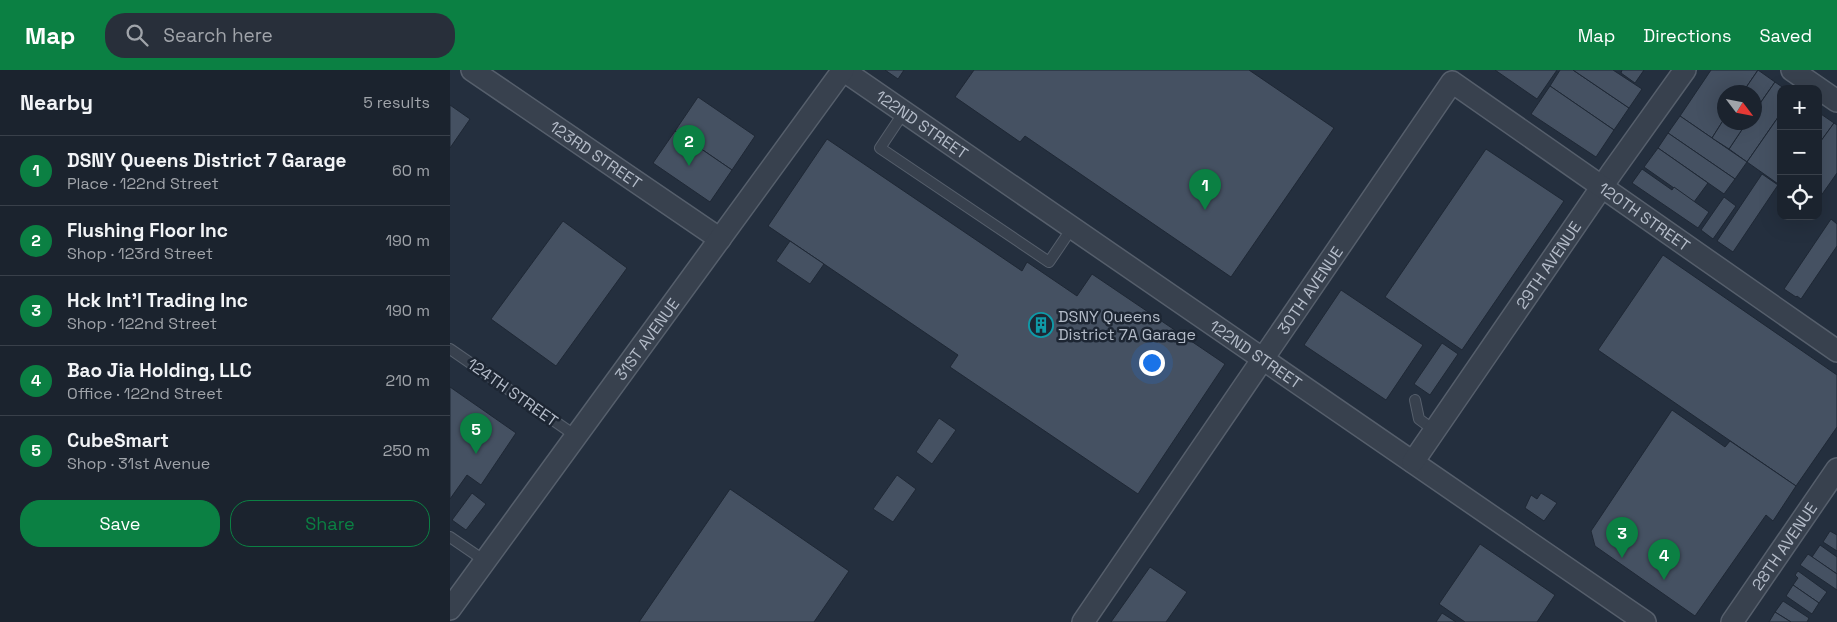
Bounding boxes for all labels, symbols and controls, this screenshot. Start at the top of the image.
search box [105,13,455,58]
text: Map [25,20,75,51]
icon: search [123,21,151,49]
text: Search here [163,23,273,48]
text: Map [1578,24,1615,47]
text: Directions [1643,24,1732,47]
text: Saved [1760,24,1812,47]
north arrow [1717,85,1762,130]
map controls [1777,85,1822,220]
button: + [1777,85,1822,130]
street label: 122ND STREET [871,86,972,164]
text: Nearby [20,89,93,116]
text: 5 results [363,92,430,113]
street label: 123RD STREET [545,116,646,194]
pin: 2 [673,125,705,166]
button: − [1777,130,1822,175]
text: DSNY Queens District 7 Garage [67,148,346,173]
text: 1 [32,160,40,181]
text: 60 m [392,160,430,181]
pin: 1 [1189,169,1221,210]
text: Place · 122nd Street [67,173,219,194]
button: locate [1777,175,1822,220]
street label: 120TH STREET [1594,178,1694,256]
street label: 29TH AVENUE [1511,217,1586,313]
text: Flushing Floor Inc [67,218,228,243]
text: 2 [31,230,41,251]
text: 190 m [385,230,430,251]
street label: 30TH AVENUE [1273,242,1348,339]
text: Shop · 123rd Street [67,243,213,264]
text: Hck Int'l Trading Inc [67,288,248,313]
street label: 31ST AVENUE [610,294,684,385]
text: 3 [31,300,41,321]
text: 190 m [385,300,430,321]
place label: DSNY Queens District 7A Garage [1058,306,1196,345]
building icon: DSNY Queens District 7A Garage [1028,312,1054,338]
text: Shop · 122nd Street [67,313,217,334]
street label: 122ND STREET [1205,315,1306,394]
your location [1139,350,1165,376]
street label: 124TH STREET [463,353,562,431]
text: Bao Jia Holding, LLC [67,358,252,383]
text: 4 [31,370,41,391]
text: 210 m [386,370,430,391]
text: Office · 122nd Street [67,383,223,404]
pin: 5 [460,413,492,454]
text: CubeSmart [67,428,169,453]
text: 5 [31,440,41,461]
text: 250 m [383,440,430,461]
text: Shop · 31st Avenue [67,453,210,474]
street label: 28TH AVENUE [1747,498,1822,594]
button: Save [20,500,220,547]
button: Share [230,500,430,547]
pin: 3 [1606,517,1638,558]
pin: 4 [1648,539,1680,580]

